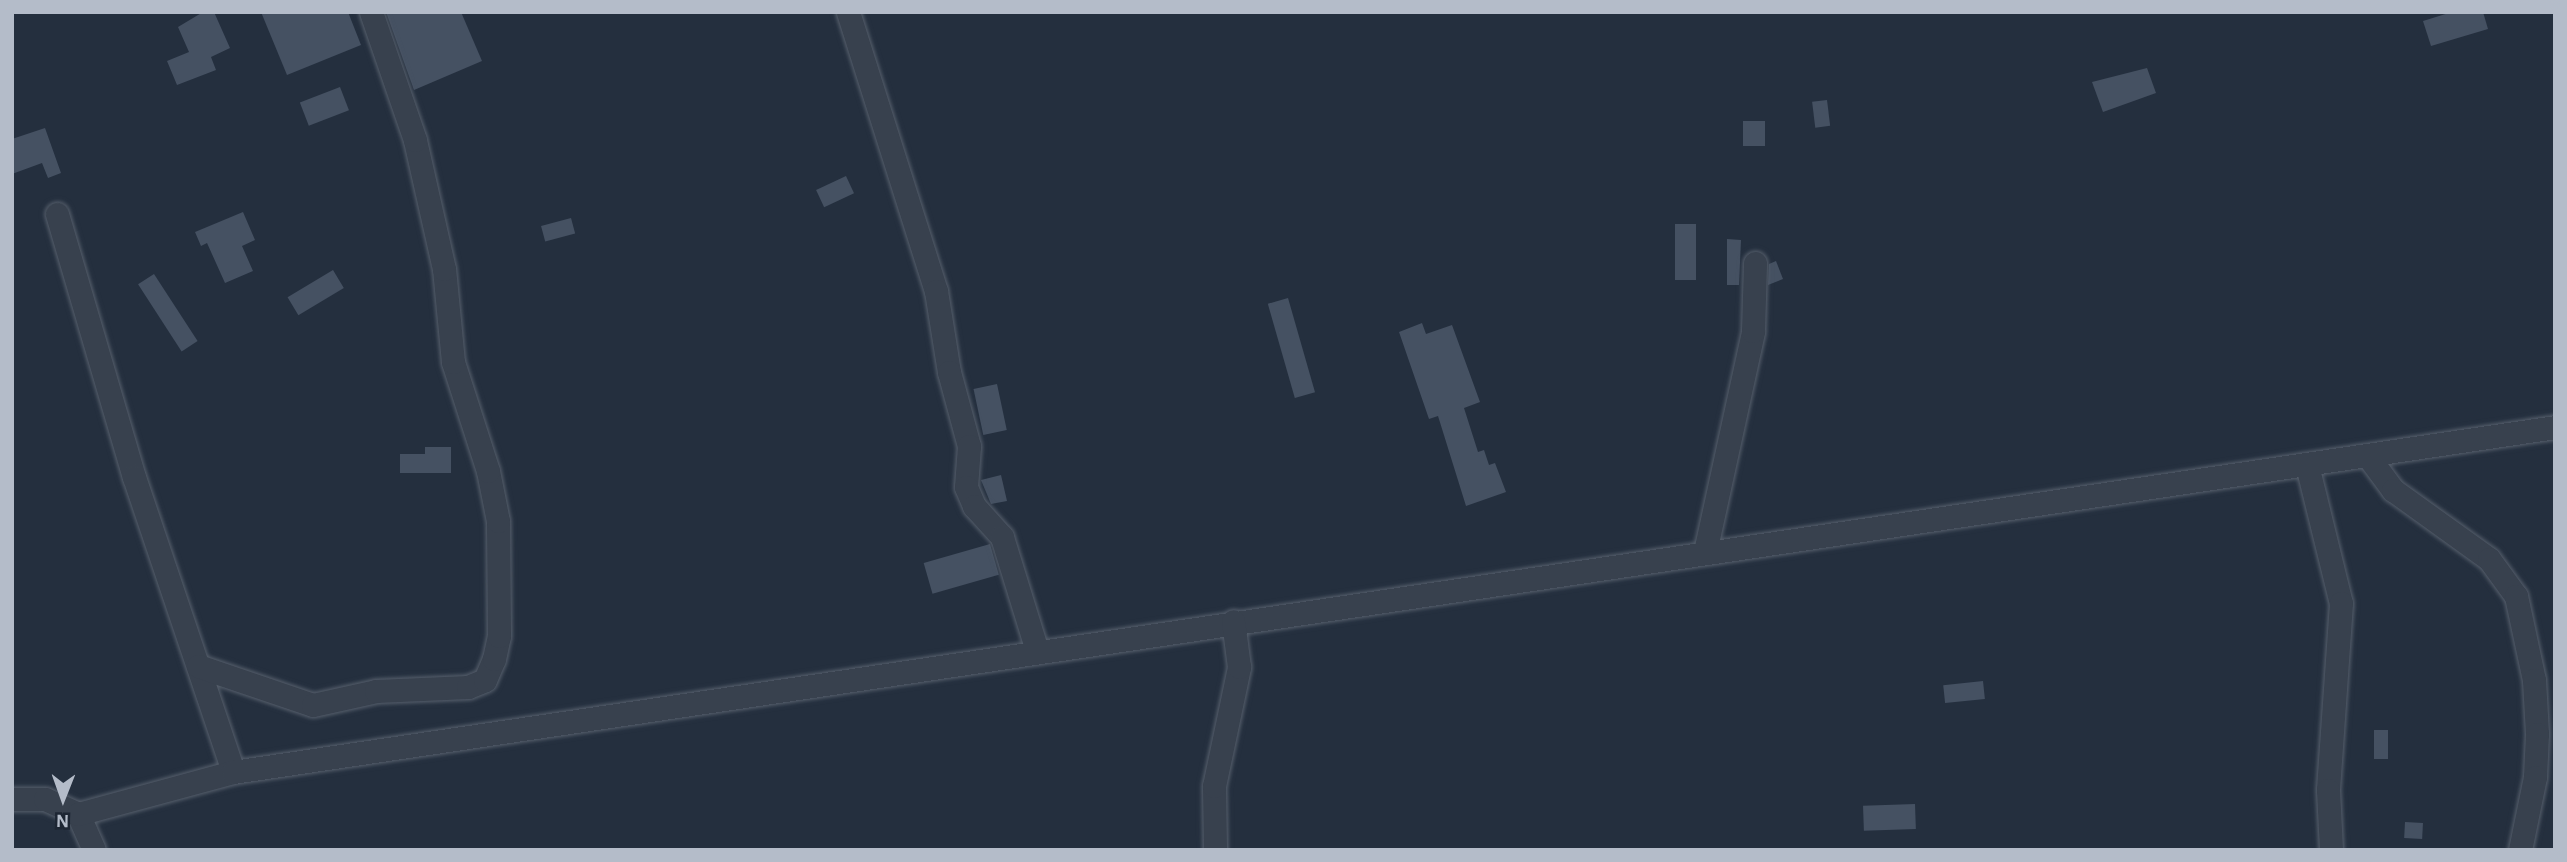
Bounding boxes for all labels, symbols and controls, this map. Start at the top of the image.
north arrow [28,764,98,834]
text: N [56,811,69,830]

